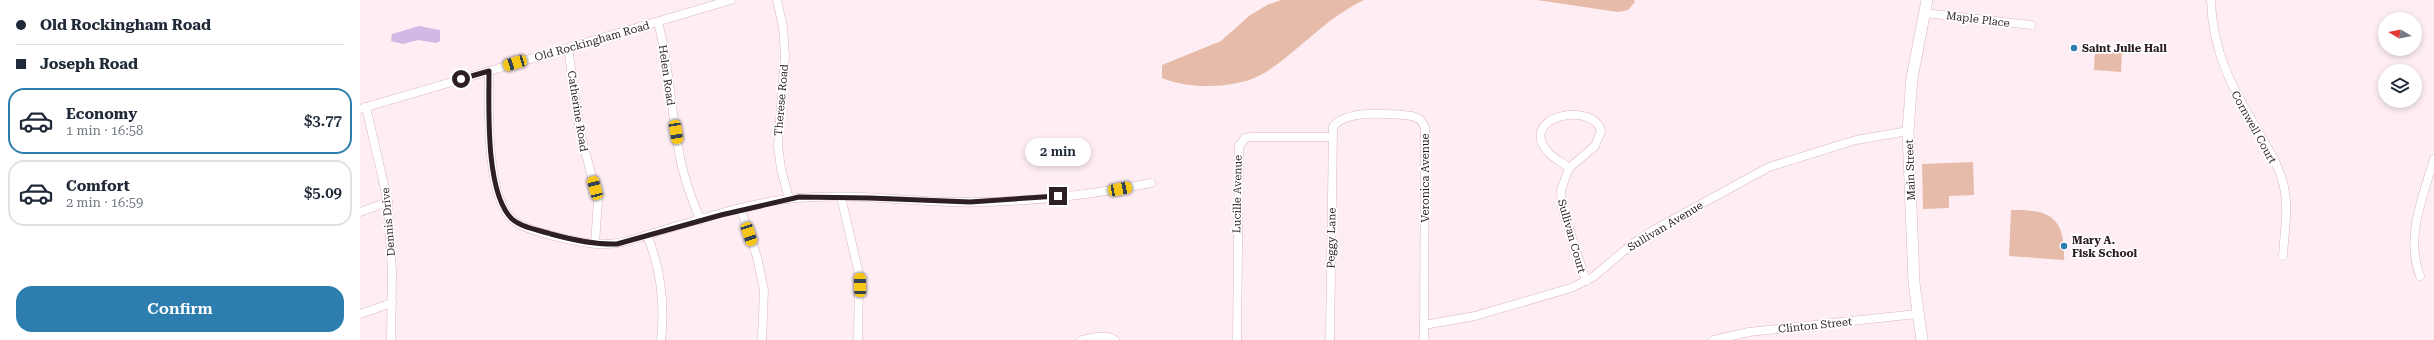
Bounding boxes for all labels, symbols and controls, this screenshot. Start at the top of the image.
street label: Maple Place [1945,9,2011,30]
north arrow [2378,12,2422,56]
map controls [2378,12,2422,108]
text: Old Rockingham Road [40,16,211,34]
street label: Old Rockingham Road [533,19,651,64]
place label: Saint Julie Hall [2082,42,2167,55]
marker: Saint Julie Hall [2069,43,2079,53]
street label: Helen Road [656,44,677,106]
car [502,54,528,72]
text: Joseph Road [40,55,138,73]
street label: Therese Road [772,64,791,136]
button: layers [2378,64,2422,108]
route start [452,70,470,88]
street label: Catherine Road [565,70,590,153]
street label: Cornwell Court [2228,89,2279,166]
icon: car [18,103,54,139]
text: Economy [66,105,137,123]
text: $3.77 [304,112,342,130]
car [668,119,684,145]
text: 1 min · 16:58 [66,123,143,138]
street label: Veronica Avenue [1419,133,1432,223]
callout: 2 min [1025,138,1091,166]
street label: Main Street [1903,139,1918,201]
text: 2 min [1040,144,1076,159]
street label: Lucille Avenue [1230,155,1245,233]
icon: car [18,175,54,211]
car [586,175,604,201]
text: Comfort [66,177,130,195]
car [1107,181,1133,197]
text: $5.09 [304,184,342,202]
street label: Dennis Drive [379,187,398,257]
route end [1049,187,1067,205]
text: 2 min · 16:59 [66,195,143,210]
street label: Sullivan Court [1555,198,1588,275]
street label: Sullivan Avenue [1625,199,1705,254]
street label: Peggy Lane [1324,207,1339,269]
car [740,221,758,247]
place label: Mary A. Fisk School [2072,234,2138,260]
marker: Mary A. Fisk School [2059,241,2069,251]
car [854,273,866,297]
button: Confirm [16,286,344,332]
street label: Clinton Street [1778,315,1853,336]

